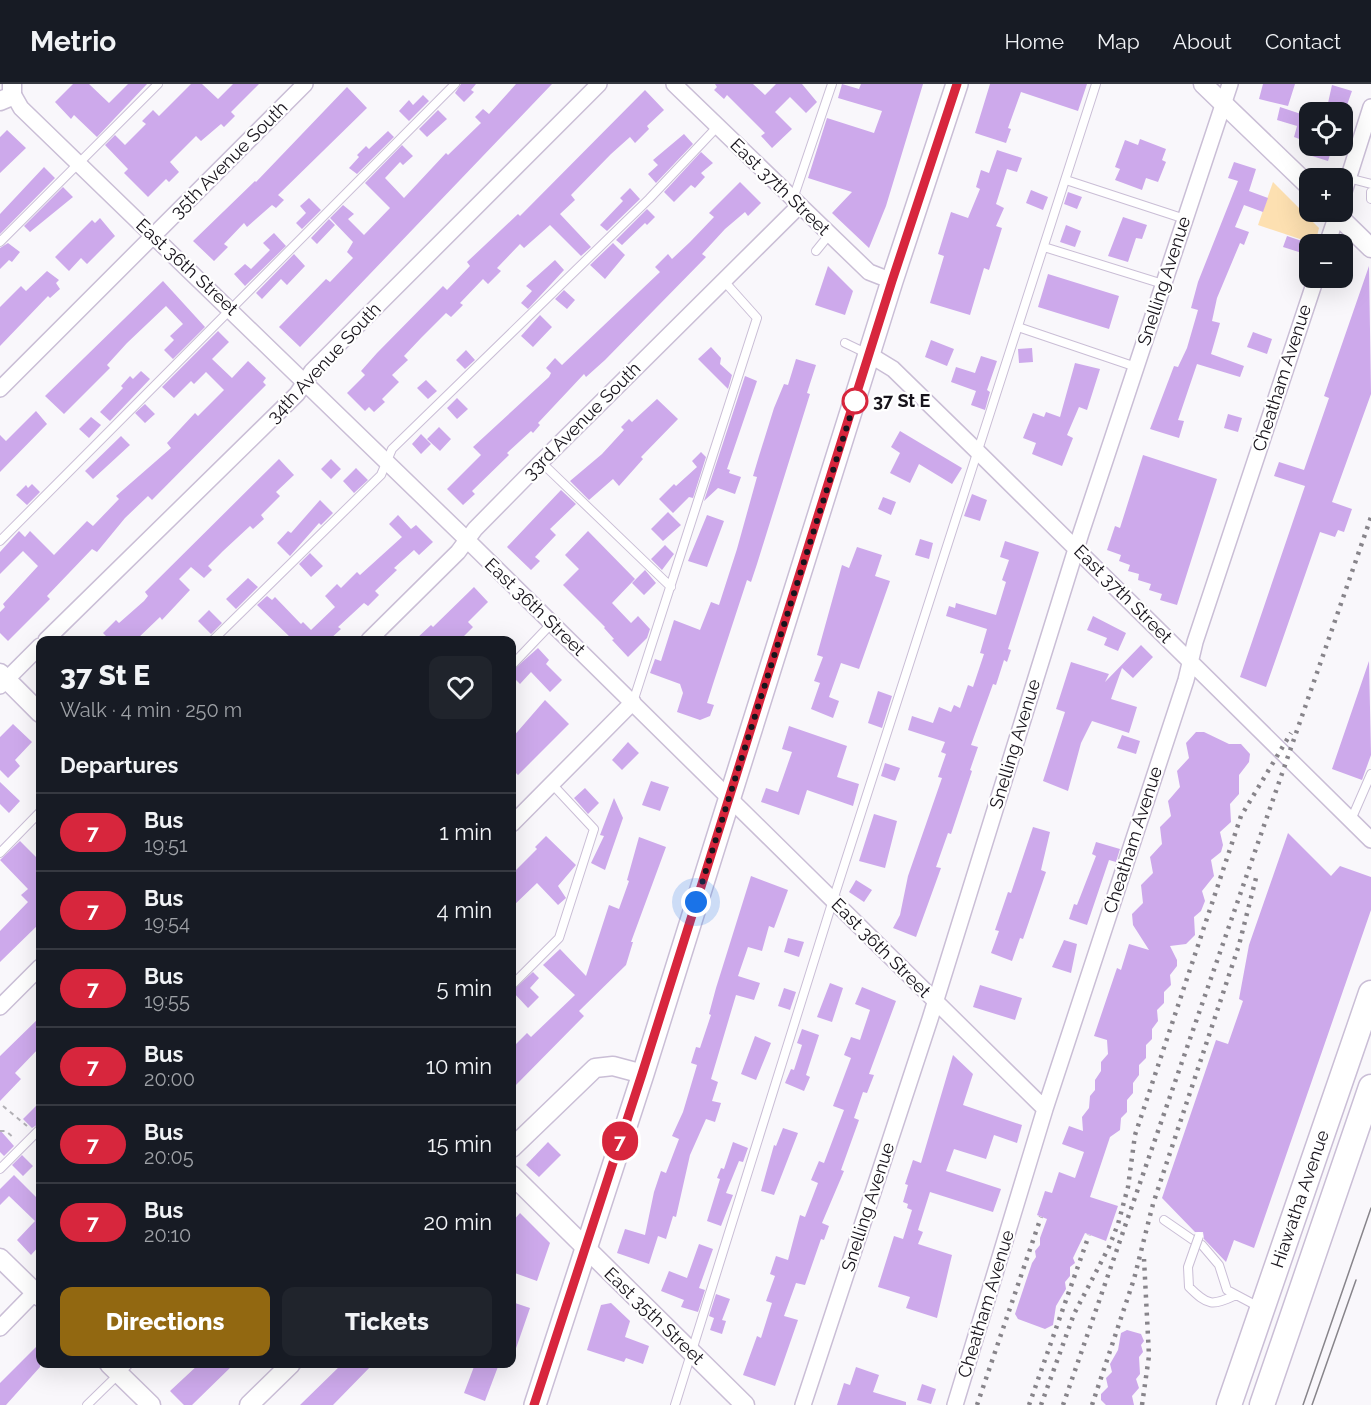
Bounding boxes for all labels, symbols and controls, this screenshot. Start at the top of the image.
text: Metrio [30,25,116,58]
text: Home [1005,29,1064,54]
text: Map [1097,29,1140,54]
text: About [1173,29,1232,54]
text: Contact [1265,29,1341,54]
street label: 35th Avenue South [166,97,291,222]
map controls [1299,102,1353,288]
button: locate [1299,102,1353,156]
street label: East 37th Street [726,134,834,239]
button: + [1299,168,1353,222]
street label: Snelling Avenue [1133,213,1194,348]
street label: East 36th Street [132,214,243,319]
button: − [1299,234,1353,288]
street label: 34th Avenue South [263,298,385,427]
street label: Cheatham Avenue [1248,301,1315,454]
street label: 33rd Avenue South [519,358,645,484]
marker: 37 St E [842,388,868,414]
place label: 37 St E [873,390,931,411]
street label: East 37th Street [1070,540,1177,647]
street label: East 36th Street [481,553,590,660]
button: heart [429,656,492,719]
text: 37 St E [60,659,150,692]
street label: Snelling Avenue [985,676,1044,811]
text: Walk · 4 min · 250 m [60,698,242,722]
text: Departures [60,752,178,778]
street label: Cheatham Avenue [1099,763,1166,916]
text: Bus [144,807,183,833]
text: 1 min [439,819,492,845]
text: 7 [87,820,99,845]
text: 19:51 [144,833,188,857]
text: Bus [144,885,183,911]
your location [681,887,711,917]
street label: East 36th Street [827,894,935,1002]
text: 4 min [437,897,492,923]
text: 7 [87,898,99,923]
text: 19:54 [144,911,190,935]
text: Bus [144,963,183,989]
text: 5 min [437,975,492,1001]
text: 7 [87,976,99,1001]
text: 19:55 [144,989,190,1013]
text: Bus [144,1041,183,1067]
text: 10 min [426,1053,492,1079]
text: 7 [87,1054,99,1079]
text: 20:00 [144,1067,195,1091]
text: Bus [144,1119,183,1145]
line badge: 7 [600,1122,640,1160]
street label: Hiawatha Avenue [1266,1127,1333,1271]
text: 7 [614,1129,626,1154]
text: 15 min [427,1131,492,1157]
text: 7 [87,1132,99,1157]
street label: Snelling Avenue [837,1139,898,1274]
text: 20:05 [144,1145,194,1169]
text: Bus [144,1197,183,1223]
text: 20 min [424,1209,492,1235]
text: 7 [87,1210,99,1235]
text: 20:10 [144,1223,191,1247]
street label: Cheatham Avenue [953,1227,1018,1380]
street label: East 35th Street [600,1263,709,1369]
button: Directions [60,1287,270,1356]
button: Tickets [282,1287,492,1356]

